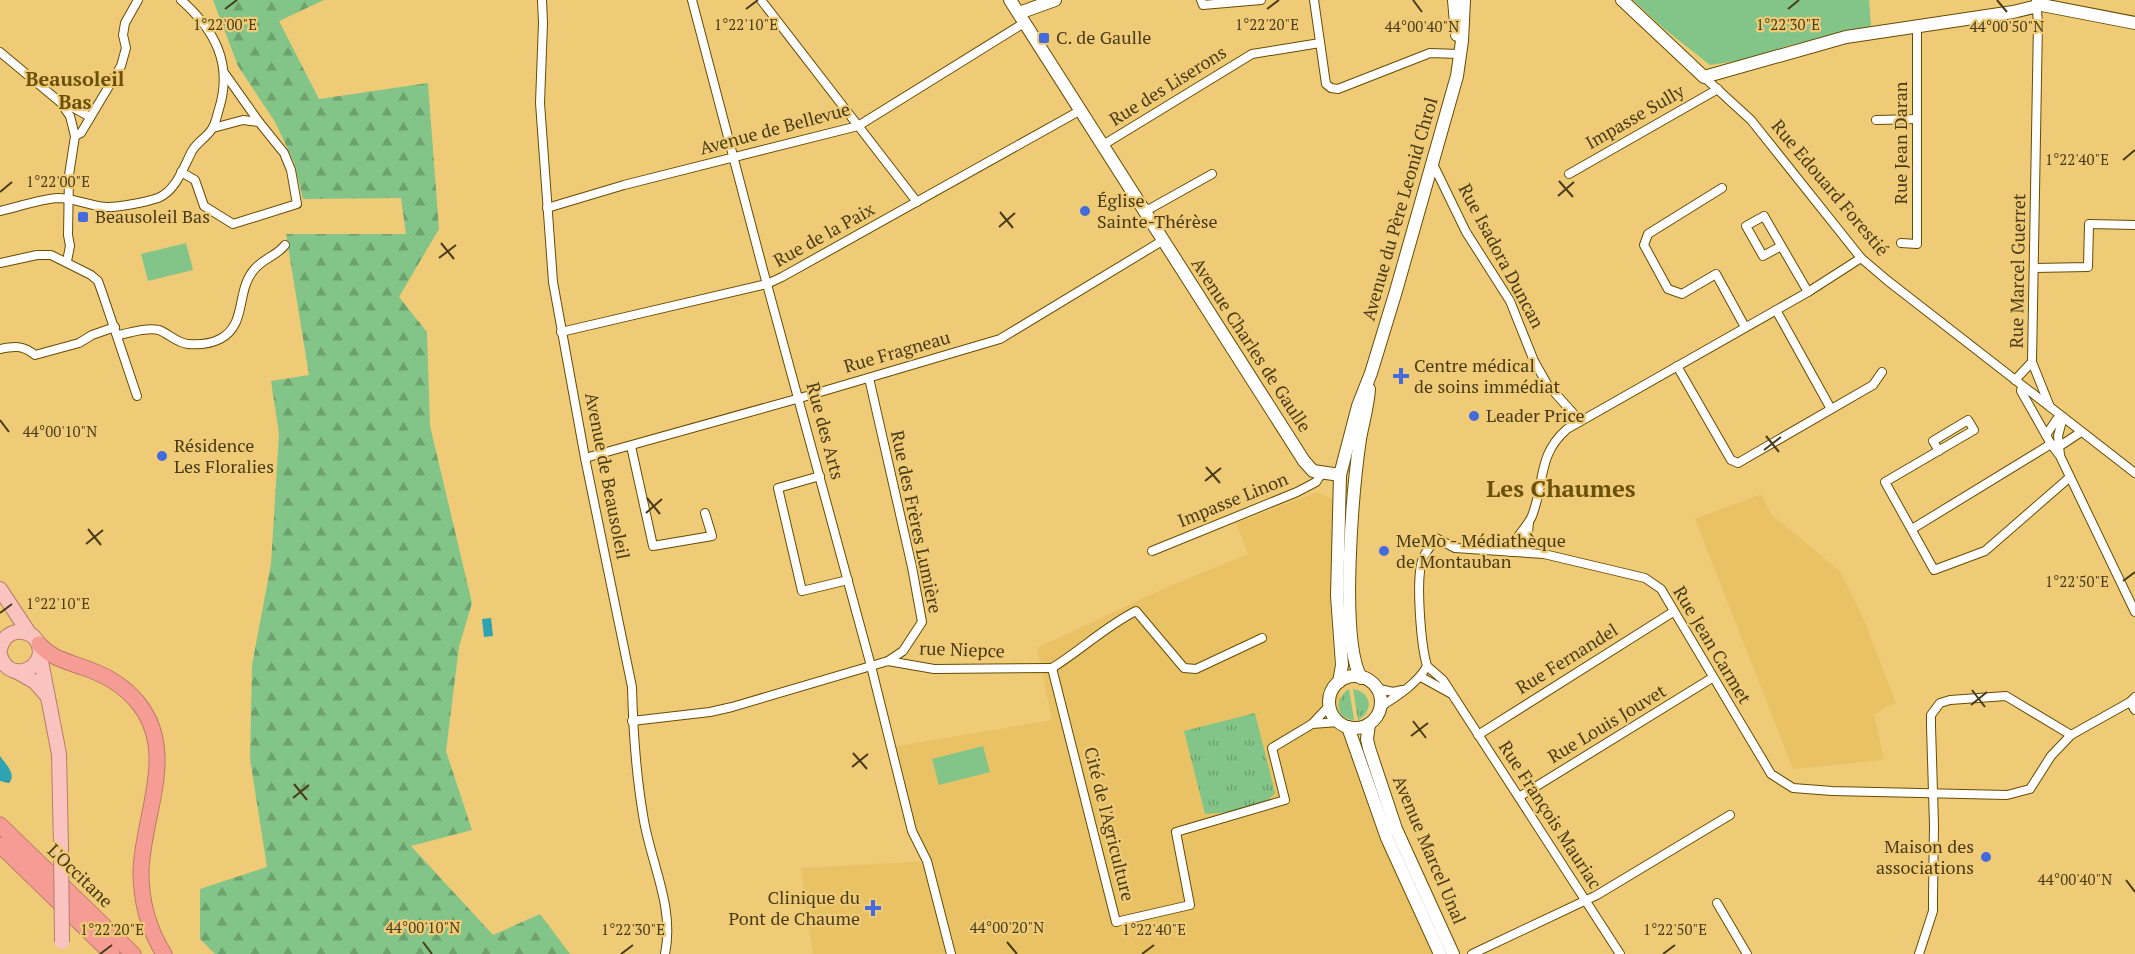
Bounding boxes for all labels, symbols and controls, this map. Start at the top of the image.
text: 1°22'00"E [193,14,257,34]
text: 1°22'10"E [714,14,778,34]
text: 1°22'20"E [1235,14,1299,34]
text: 1°22'30"E [1756,14,1820,34]
text: 44°00'40"N [1385,16,1459,36]
text: 44°00'50"N [1970,16,2044,36]
place label: C. de Gaulle [1056,25,1151,49]
marker: C. de Gaulle [1037,31,1051,45]
street label: Rue des Liserons [1104,39,1231,131]
district label: Beausoleil Bas [26,65,125,115]
street label: Impasse Sully [1581,78,1689,154]
street label: Rue Jean Daran [1888,81,1912,205]
street label: Avenue du Père Leonid Chrol [1356,94,1442,323]
street label: Avenue de Bellevue [697,96,853,160]
street label: Rue Edouard Forestié [1767,114,1895,261]
text: 1°22'40"E [2045,149,2109,169]
text: 1°22'00"E [26,171,90,191]
street label: Rue Isadora Duncan [1454,179,1550,332]
place label: Église Sainte-Thérèse [1097,188,1218,233]
street label: Rue Marcel Guerret [2004,193,2030,349]
street label: Rue de la Paix [769,196,879,272]
place label: Beausoleil Bas [95,204,210,228]
marker: Église Sainte-Thérèse [1078,204,1092,218]
marker: Beausoleil Bas [76,210,90,224]
street label: Avenue Charles de Gaulle [1186,253,1317,436]
street label: Rue Fragneau [841,324,953,378]
place label: Centre médical de soins immédiat [1414,353,1560,398]
marker: Centre médical de soins immédiat [1392,367,1410,385]
street label: Rue des Arts [801,379,850,482]
street label: Avenue de Beausoleil [580,390,636,561]
place label: Leader Price [1486,403,1585,427]
marker: Leader Price [1467,409,1481,423]
text: 44°00'10"N [23,421,97,441]
street label: Rue des Frères Lumière [886,428,948,616]
place label: Résidence Les Floralies [174,433,274,478]
marker: Résidence Les Floralies [155,449,169,463]
street label: Impasse Linon [1174,466,1292,532]
district label: Les Chaumes [1486,472,1636,504]
place label: MeMo - Médiathèque de Montauban [1396,528,1566,573]
marker: MeMo - Médiathèque de Montauban [1377,544,1391,558]
text: 1°22'50"E [2045,571,2109,591]
street label: Rue Jean Carmet [1668,581,1758,708]
text: 1°22'10"E [26,593,90,613]
street label: Rue Fernandel [1511,617,1622,699]
street label: rue Niepce [919,636,1005,662]
street label: Rue Louis Jouvet [1543,678,1670,768]
street label: Rue François Mauriac [1494,736,1608,893]
street label: Cité de l'Agriculture [1079,744,1141,903]
street label: Avenue Marcel Unal [1388,772,1472,928]
place label: Maison des associations [1876,834,1974,879]
street label: L'Occitane [43,838,119,912]
marker: Maison des associations [1979,850,1993,864]
text: 44°00'40"N [2038,869,2112,889]
place label: Clinique du Pont de Chaume [729,885,860,930]
marker: Clinique du Pont de Chaume [864,899,882,917]
text: 44°00'10"N [386,917,460,937]
text: 44°00'20"N [970,917,1044,937]
text: 1°22'20"E [80,919,144,939]
text: 1°22'30"E [601,919,665,939]
text: 1°22'40"E [1122,919,1186,939]
text: 1°22'50"E [1643,919,1707,939]

